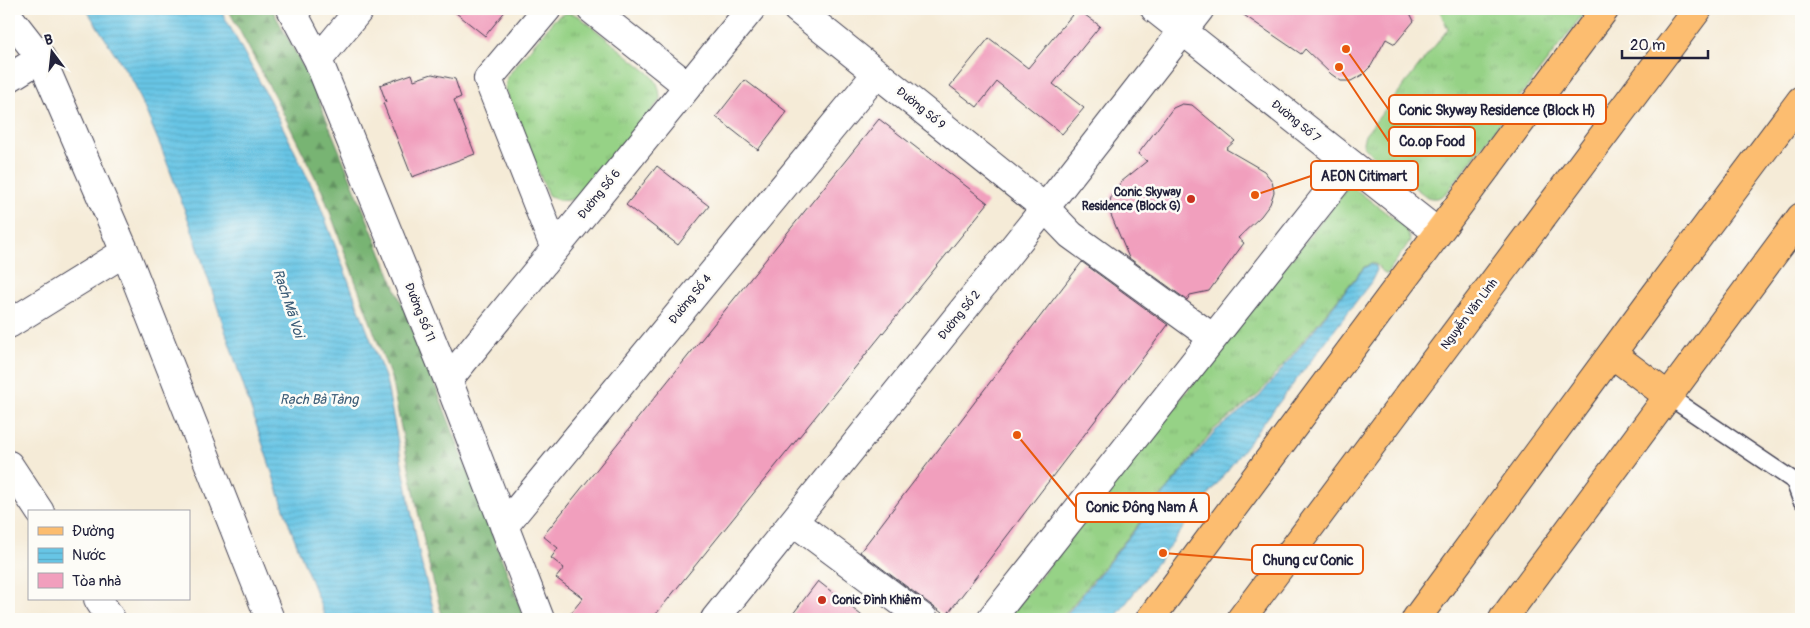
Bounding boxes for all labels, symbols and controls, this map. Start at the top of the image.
north arrow [28,28,78,78]
scale bar [1622,28,1709,60]
text: B [43,31,55,49]
text: 20 m [1630,36,1665,55]
street label: Đường Số 9 [893,83,949,133]
callout: Conic Skyway Residence (Block H) [1389,95,1606,124]
street label: Đường Số 7 [1268,96,1324,146]
text: Conic Skyway Residence (Block H) [1399,102,1595,119]
callout: Co.op Food [1389,127,1475,156]
text: Co.op Food [1399,133,1465,150]
callout: AEON Citimart [1311,161,1418,190]
street label: Đường Số 6 [574,166,624,222]
text: AEON Citimart [1321,168,1407,185]
place label: Conic Skyway Residence (Block G) [1082,185,1182,214]
marker: Conic Skyway Residence (Block G) [1185,193,1197,205]
water label: Rạch Mã Voi [270,267,308,342]
street label: Đường Số 4 [665,271,715,327]
street label: Nguyễn Văn Linh [1437,275,1501,353]
street label: Đường Số 11 [401,280,439,344]
street label: Đường Số 2 [934,287,984,343]
water label: Rạch Bà Tàng [280,391,359,408]
callout: Conic Đông Nam Á [1076,493,1209,522]
text: Conic Đông Nam Á [1086,498,1198,516]
legend [28,510,190,600]
text: Đường [72,522,114,541]
callout: Chung cư Conic [1252,545,1363,574]
text: Nước [72,546,106,565]
text: Chung cư Conic [1262,552,1354,569]
text: Tòa nhà [72,572,121,591]
place label: Conic Đình Khiêm [832,593,922,608]
marker: Conic Đình Khiêm [816,594,828,606]

